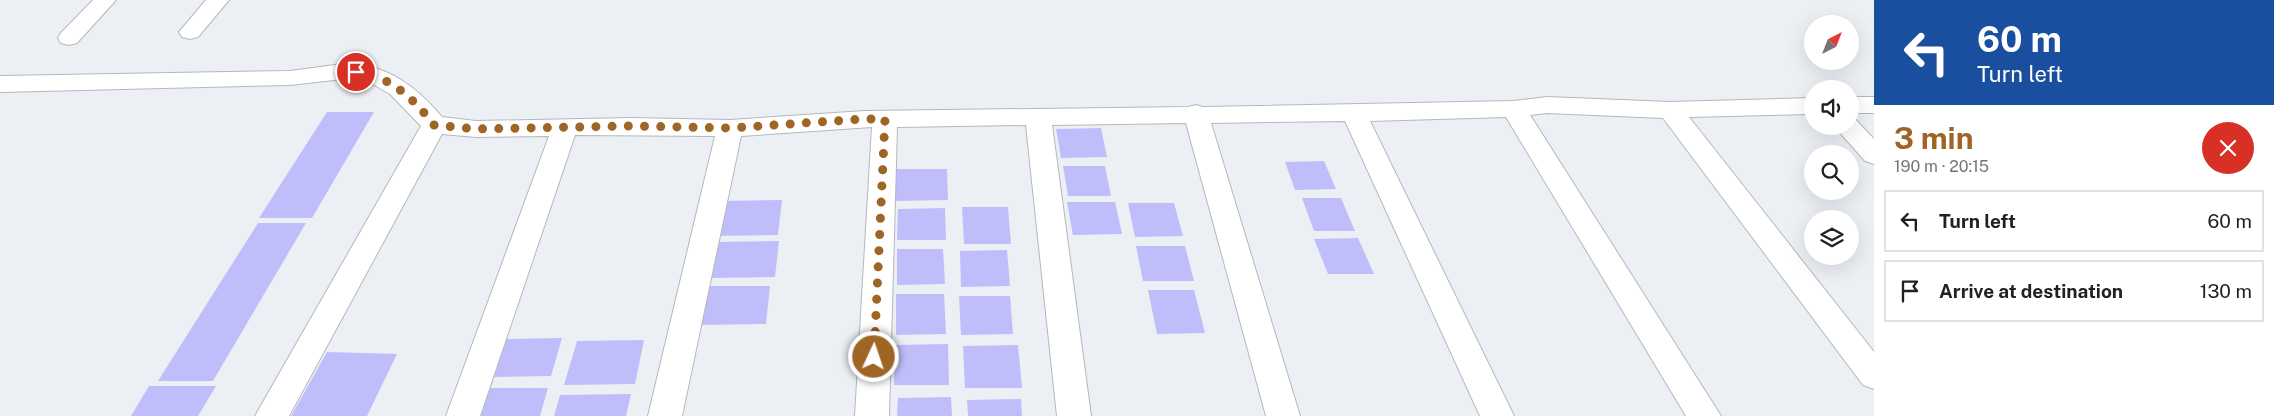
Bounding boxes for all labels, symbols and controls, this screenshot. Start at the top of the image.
north arrow [1804,15,1859,70]
map controls [1804,15,1859,265]
text: 60 m [1977,19,2062,60]
icon: left [1894,20,1959,85]
pin [335,51,377,93]
icon: arrive [342,58,370,86]
text: Turn left [1977,61,2063,87]
button: sound [1804,80,1859,135]
text: 3 min [1894,120,1973,156]
button: close [2202,122,2254,174]
button: search [1804,145,1859,200]
text: 190 m · 20:15 [1894,157,1989,176]
icon: left [1896,207,1924,235]
button: layers [1804,210,1859,265]
text: Turn left [1939,210,2016,232]
text: 60 m [2208,210,2252,232]
icon: arrive [1896,277,1924,305]
text: Arrive at destination [1939,280,2123,302]
text: 130 m [2200,280,2252,302]
position arrow [847,330,899,382]

